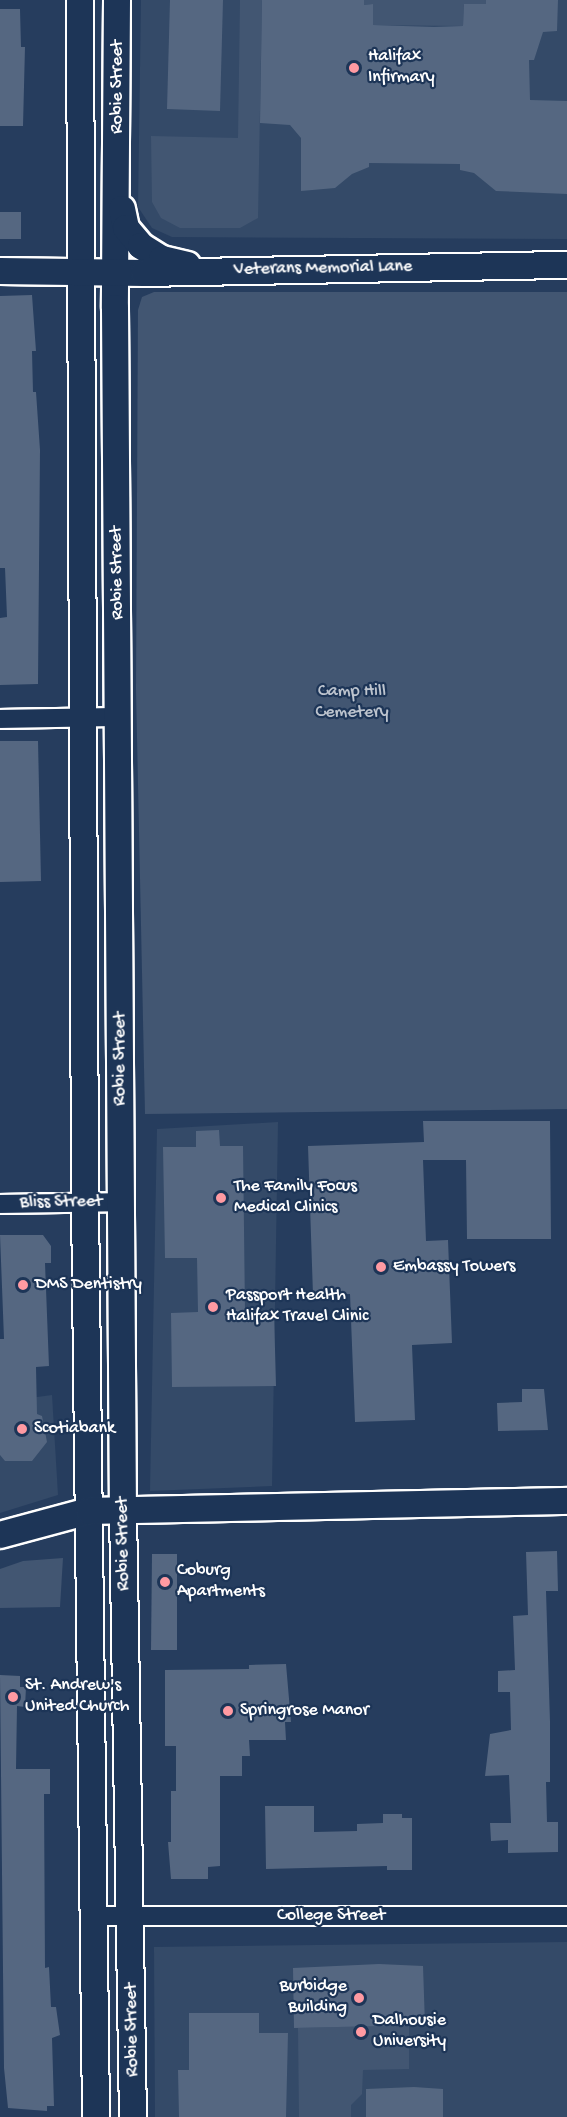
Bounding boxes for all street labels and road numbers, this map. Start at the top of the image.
street label: Robie Street [107,40,129,134]
street label: Veterans Memorial Lane [234,257,412,281]
street label: Robie Street [106,526,130,620]
street label: Robie Street [110,1012,132,1106]
street label: Bliss Street [20,1191,102,1215]
street label: Robie Street [112,1497,136,1591]
street label: College Street [277,1905,385,1927]
street label: Robie Street [121,1983,145,2077]

